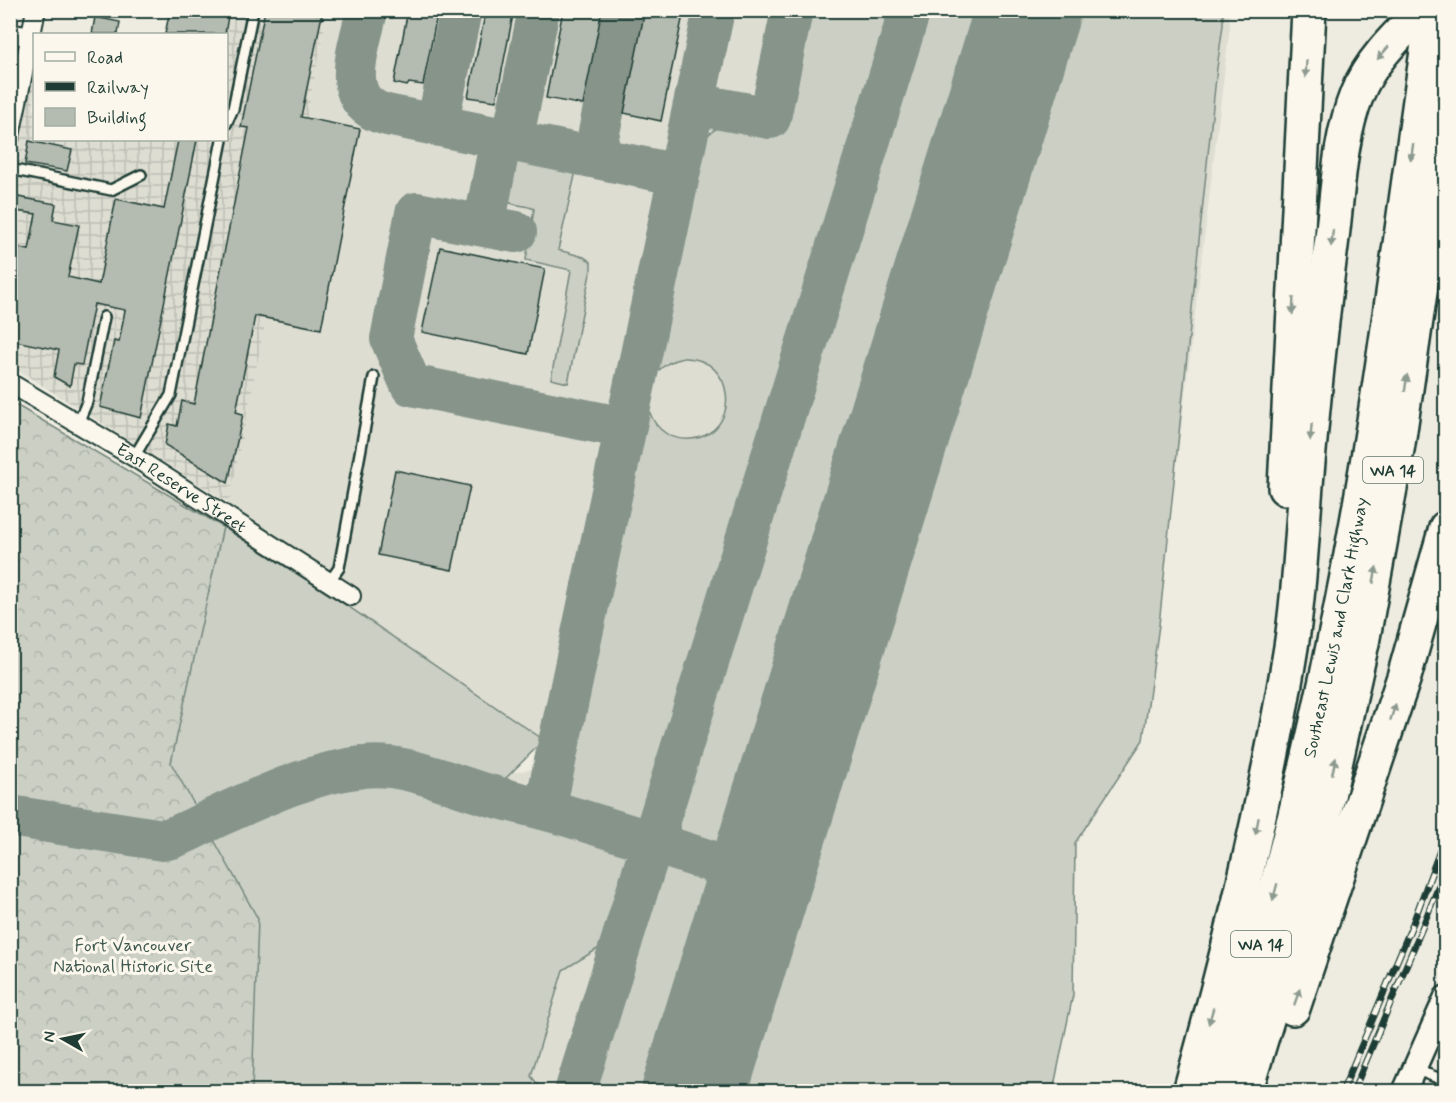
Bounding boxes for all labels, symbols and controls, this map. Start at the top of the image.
legend [33,33,228,141]
one-way arrow [1376,45,1389,61]
text: Road [87,46,123,70]
one-way arrow [1301,59,1310,78]
text: Railway [87,76,149,100]
text: Building [87,106,147,132]
one-way arrow [1407,143,1417,162]
one-way arrow [1328,228,1337,247]
one-way arrow [1288,296,1298,315]
one-way arrow [1402,373,1411,392]
one-way arrow [1306,422,1316,441]
street label: East Reserve Street [111,438,251,539]
road number: WA 14 [1363,457,1423,483]
street label: Southeast Lewis and Clark Highway [1298,496,1374,760]
one-way arrow [1371,566,1380,585]
one-way arrow [1388,703,1398,721]
one-way arrow [1330,757,1340,775]
one-way arrow [1252,817,1261,836]
one-way arrow [1270,884,1279,902]
road number: WA 14 [1231,931,1291,957]
park label: Fort Vancouver National Historic Site [53,934,213,979]
one-way arrow [1293,988,1302,1006]
one-way arrow [1206,1007,1215,1025]
north arrow [33,1009,93,1069]
text: N [38,1030,61,1044]

